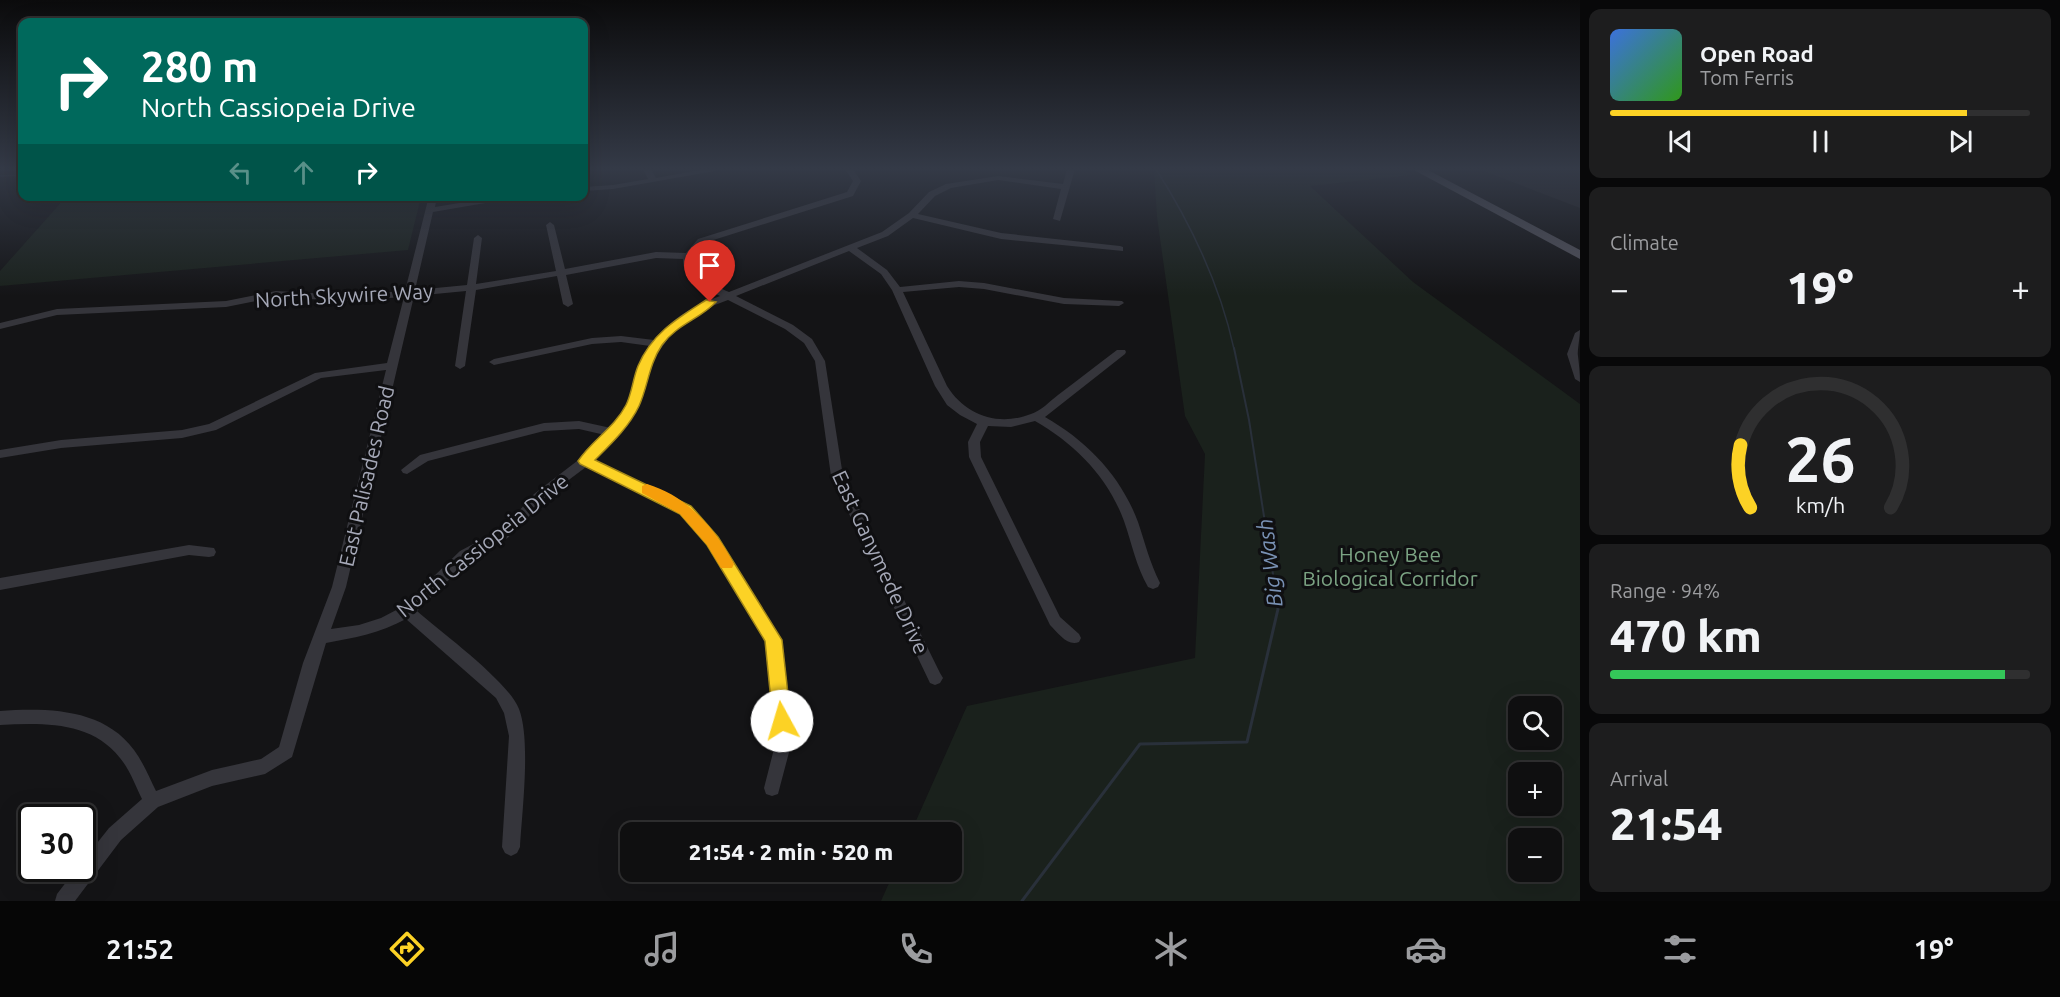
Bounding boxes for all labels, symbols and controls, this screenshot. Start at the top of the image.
text: Open Road [1700,41,1814,66]
icon: right [42,42,120,120]
text: 280 m [141,43,258,90]
text: Tom Ferris [1700,66,1794,89]
text: North Cassiopeia Drive [141,92,416,122]
icon: previous [1664,125,1697,158]
icon: pause [1804,125,1837,158]
icon: next [1944,125,1977,158]
icon: left [224,156,257,189]
icon: ahead [287,156,320,189]
icon: right [350,156,383,189]
text: Climate [1610,231,1679,254]
pin [684,240,735,302]
icon: arrive [693,249,726,282]
text: 19° [1786,262,1854,313]
text: − [1610,270,1629,307]
text: + [2011,270,2030,307]
street label: North Skywire Way [254,278,434,312]
street label: East Palisades Road [334,383,398,569]
text: 26 [1785,424,1855,494]
street label: East Ganymede Drive [828,467,934,657]
street label: North Cassiopeia Drive [391,468,573,622]
text: km/h [1795,493,1845,517]
water label: Big Wash [1251,517,1287,609]
park label: Honey Bee Biological Corridor [1302,542,1478,590]
text: Range · 94% [1610,579,1720,602]
text: 470 km [1610,610,1762,661]
position arrow [750,689,814,753]
map controls [1508,696,1562,882]
button: search [1508,696,1562,750]
button: + [1508,762,1562,816]
text: Arrival [1610,767,1668,790]
text: 21:54 [1610,798,1723,849]
speed limit sign: 30 [18,804,96,882]
button: − [1508,828,1562,882]
text: 21:54 · 2 min · 520 m [689,839,893,864]
icon: directions [386,928,428,970]
icon: music [641,928,683,970]
icon: phone [895,928,937,970]
icon: climate [1150,928,1192,970]
icon: car [1405,928,1447,970]
icon: filters [1659,928,1701,970]
text: 21:52 [106,934,174,964]
text: 19° [1914,934,1954,964]

